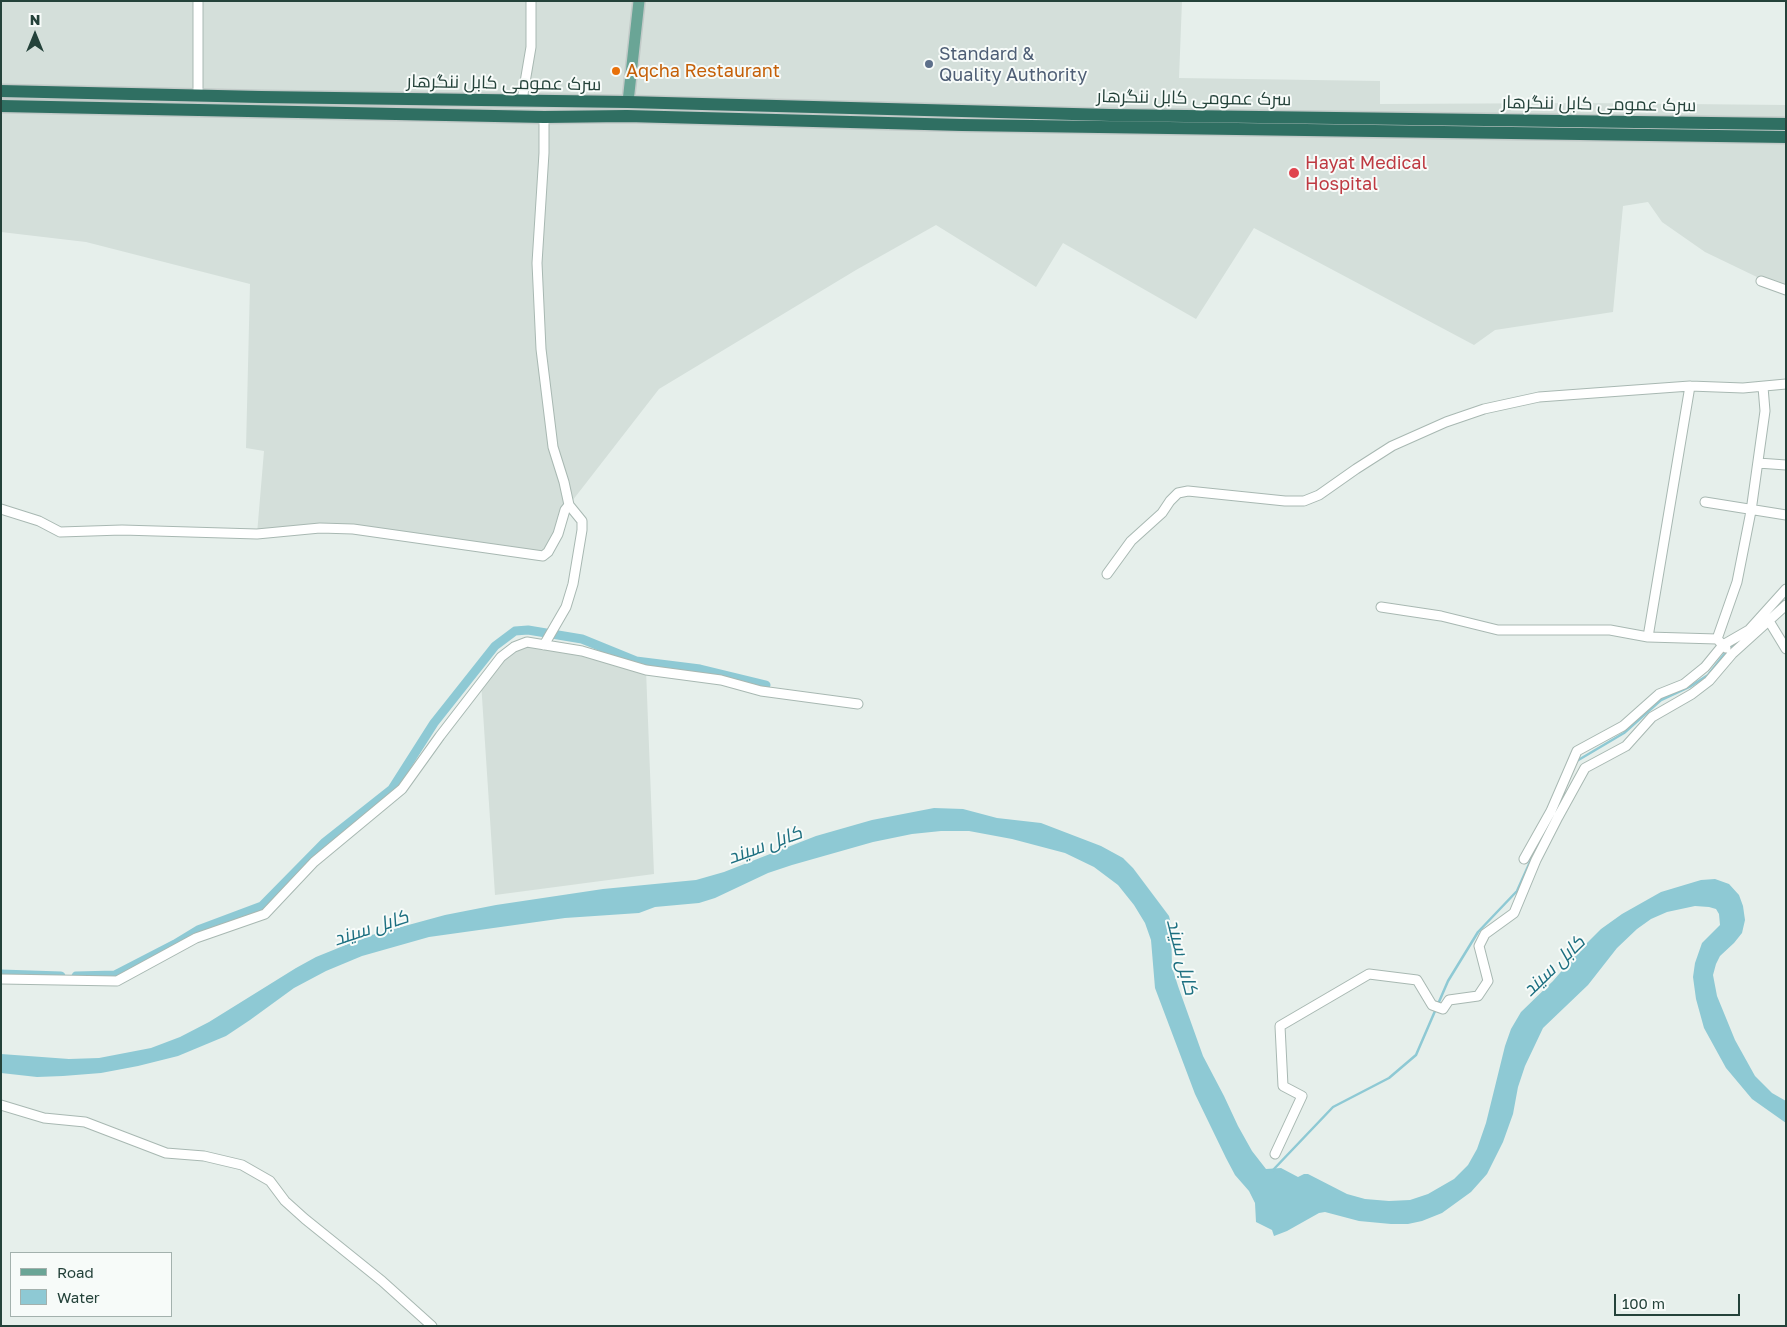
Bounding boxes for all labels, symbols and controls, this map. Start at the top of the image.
north arrow [10,10,60,60]
text: N [30,11,40,28]
place label: Standard & Quality Authority [939,43,1087,86]
marker: Standard & Quality Authority [923,58,935,70]
place label: Aqcha Restaurant [626,60,780,82]
marker: Aqcha Restaurant [610,65,622,77]
street label: سرک عمومی کابل ننگرهار [406,71,602,95]
street label: سرک عمومی کابل ننگرهار [1096,86,1292,110]
street label: سرک عمومی کابل ننگرهار [1501,92,1697,116]
place label: Hayat Medical Hospital [1305,152,1427,194]
marker: Hayat Medical Hospital [1287,166,1301,180]
water label: کابل سيند [725,821,805,869]
water label: کابل سيند [331,905,411,951]
water label: کابل سيند [1162,917,1202,997]
water label: کابل سيند [1518,931,1590,1001]
legend [10,1252,172,1317]
text: Road [57,1263,94,1281]
scale bar [1617,1284,1743,1316]
text: Water [57,1288,100,1306]
text: 100 m [1622,1294,1665,1312]

